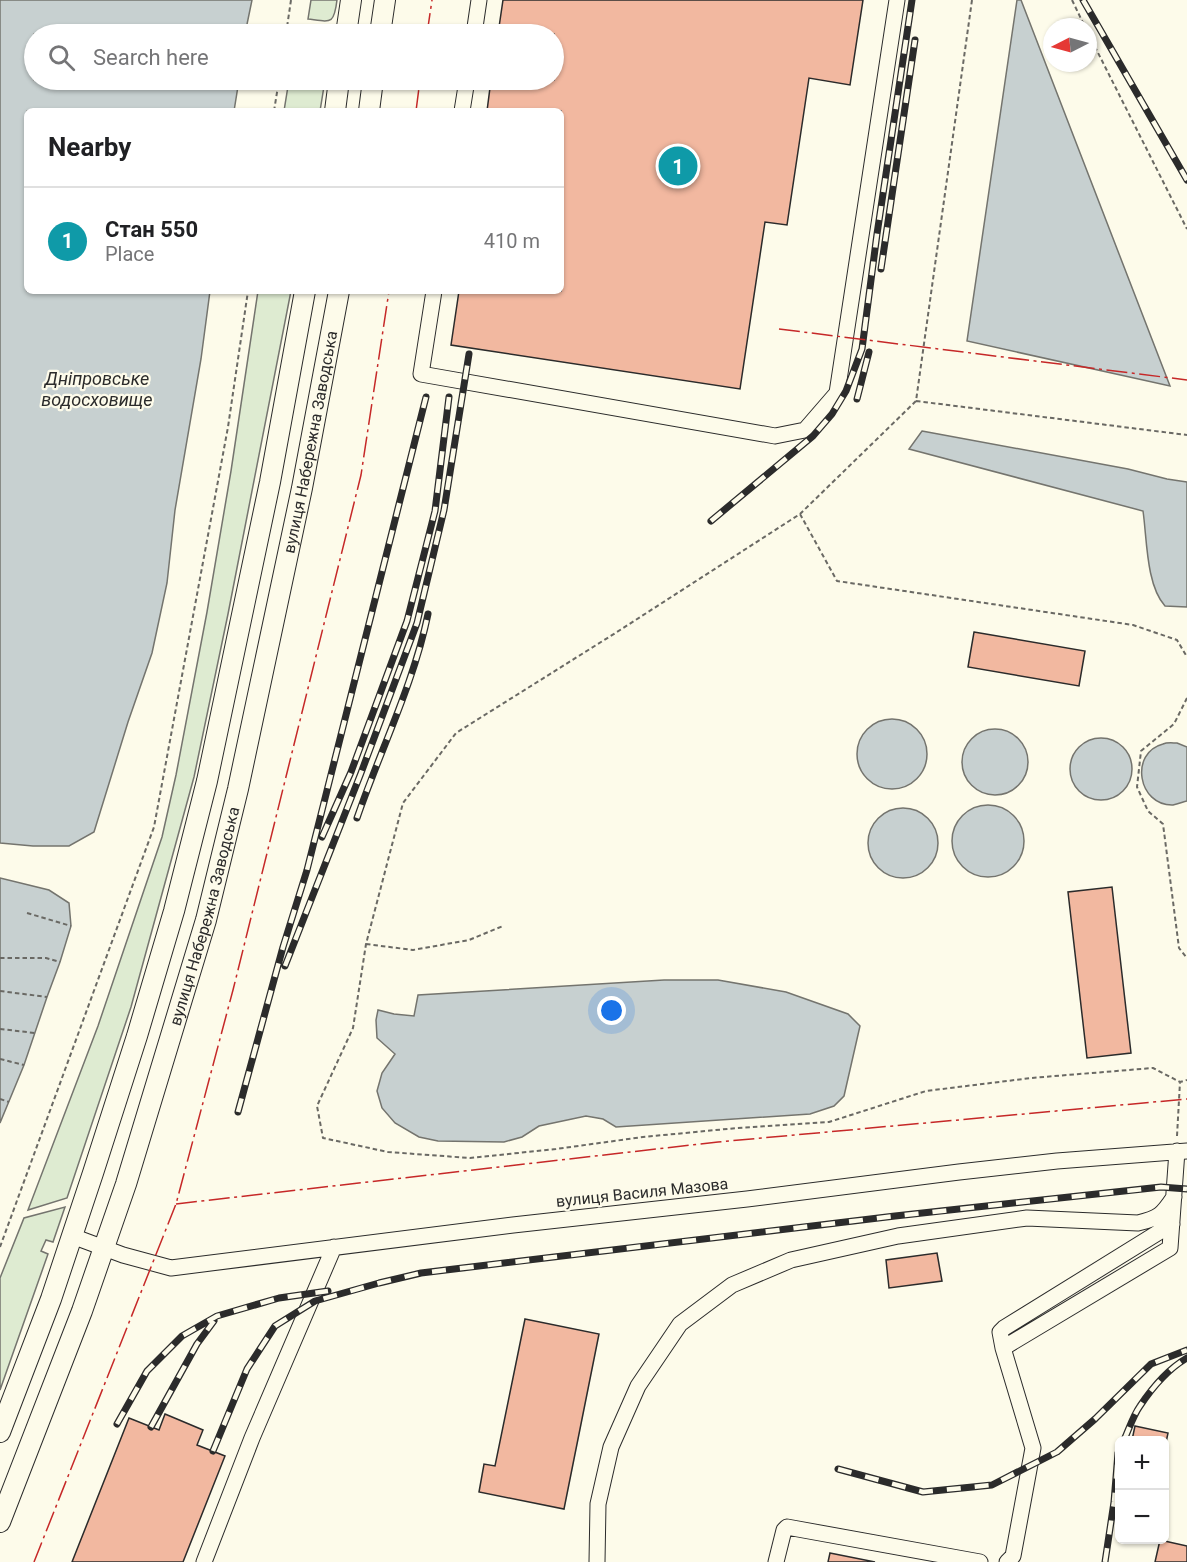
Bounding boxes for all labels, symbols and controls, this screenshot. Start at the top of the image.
north arrow [1043,18,1097,72]
search box [24,24,564,90]
icon: search [45,41,78,74]
text: Search here [93,45,209,70]
text: Nearby [48,132,131,162]
pin: 1 [658,144,698,188]
text: Стан 550 [105,217,198,242]
text: 1 [62,229,73,253]
text: 410 m [484,229,540,253]
text: Place [105,242,154,266]
street label: вулиця Набережна Заводська [279,329,341,555]
water label: Дніпровське водосховище [41,368,153,410]
street label: вулиця Набережна Заводська [166,805,243,1028]
your location [597,996,626,1025]
street label: вулиця Василя Мазова [555,1174,729,1211]
map controls [1115,1436,1169,1544]
button: + [1115,1436,1169,1490]
button: − [1115,1490,1169,1544]

